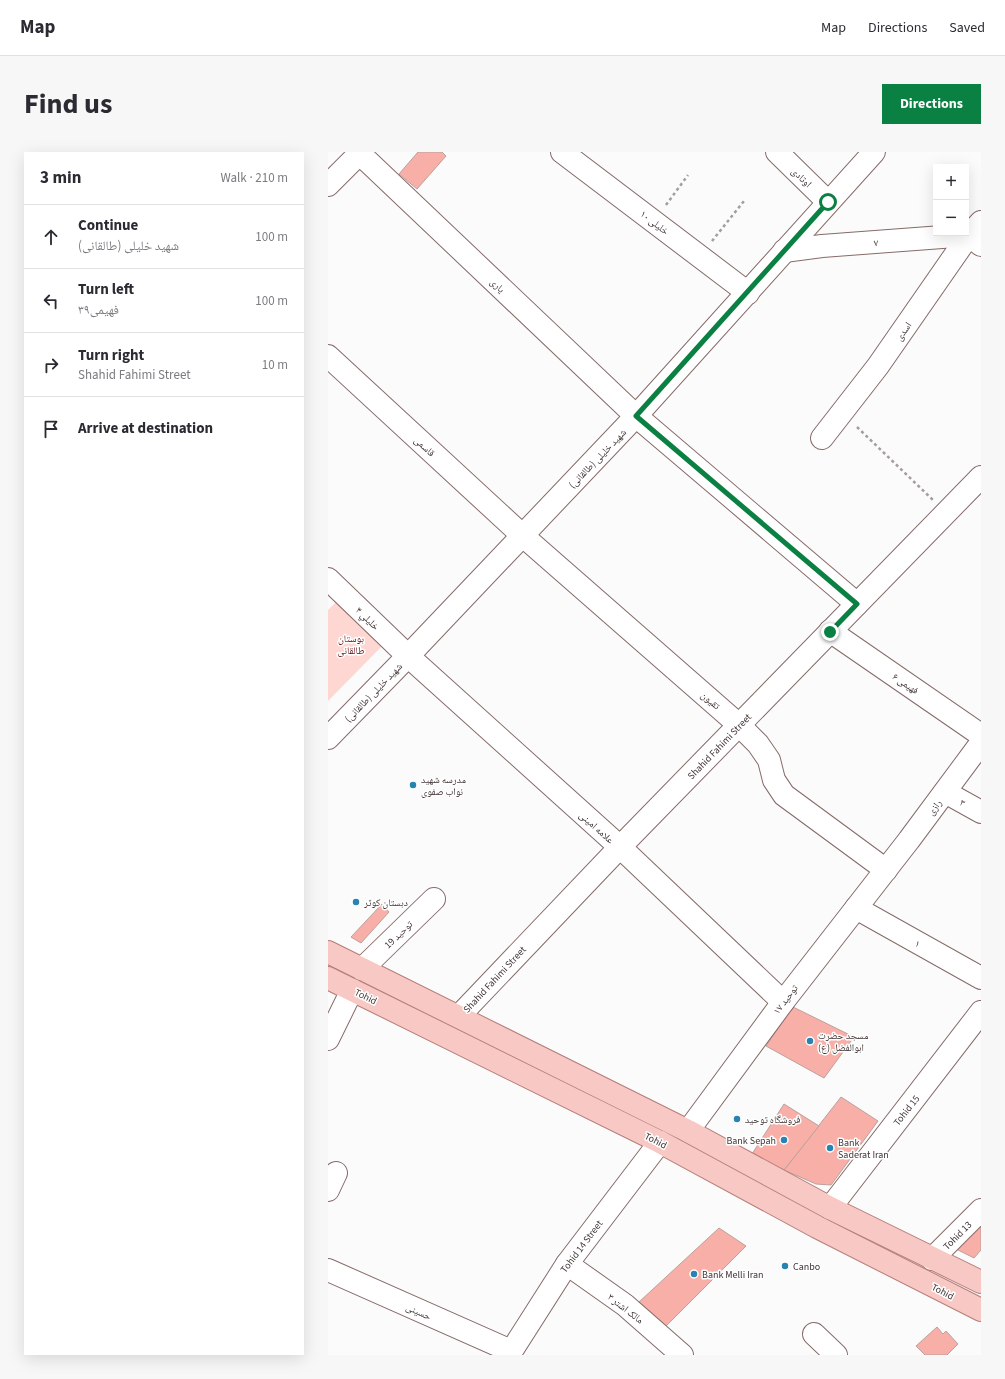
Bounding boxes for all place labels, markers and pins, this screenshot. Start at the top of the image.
place label: مدرسه شهید نواب صفوی [421,773,466,799]
marker: مدرسه شهید نواب صفوی [408,780,418,790]
place label: دبستان کوثر [363,896,408,910]
marker: دبستان کوثر [351,897,361,907]
place label: مسجد حضرت ابوالفضل (ع) [818,1029,869,1055]
marker: مسجد حضرت ابوالفضل (ع) [805,1036,815,1046]
place label: فروشگاه توحید [745,1113,801,1127]
marker: فروشگاه توحید [732,1114,742,1124]
place label: Bank Sepah [726,1134,776,1148]
marker: Bank Sepah [779,1135,789,1145]
place label: Bank Saderat Iran [838,1136,889,1162]
marker: Bank Saderat Iran [825,1143,835,1153]
place label: Canbo [793,1260,820,1274]
marker: Canbo [780,1261,790,1271]
place label: Bank Melli Iran [702,1268,764,1282]
marker: Bank Melli Iran [689,1269,699,1279]

